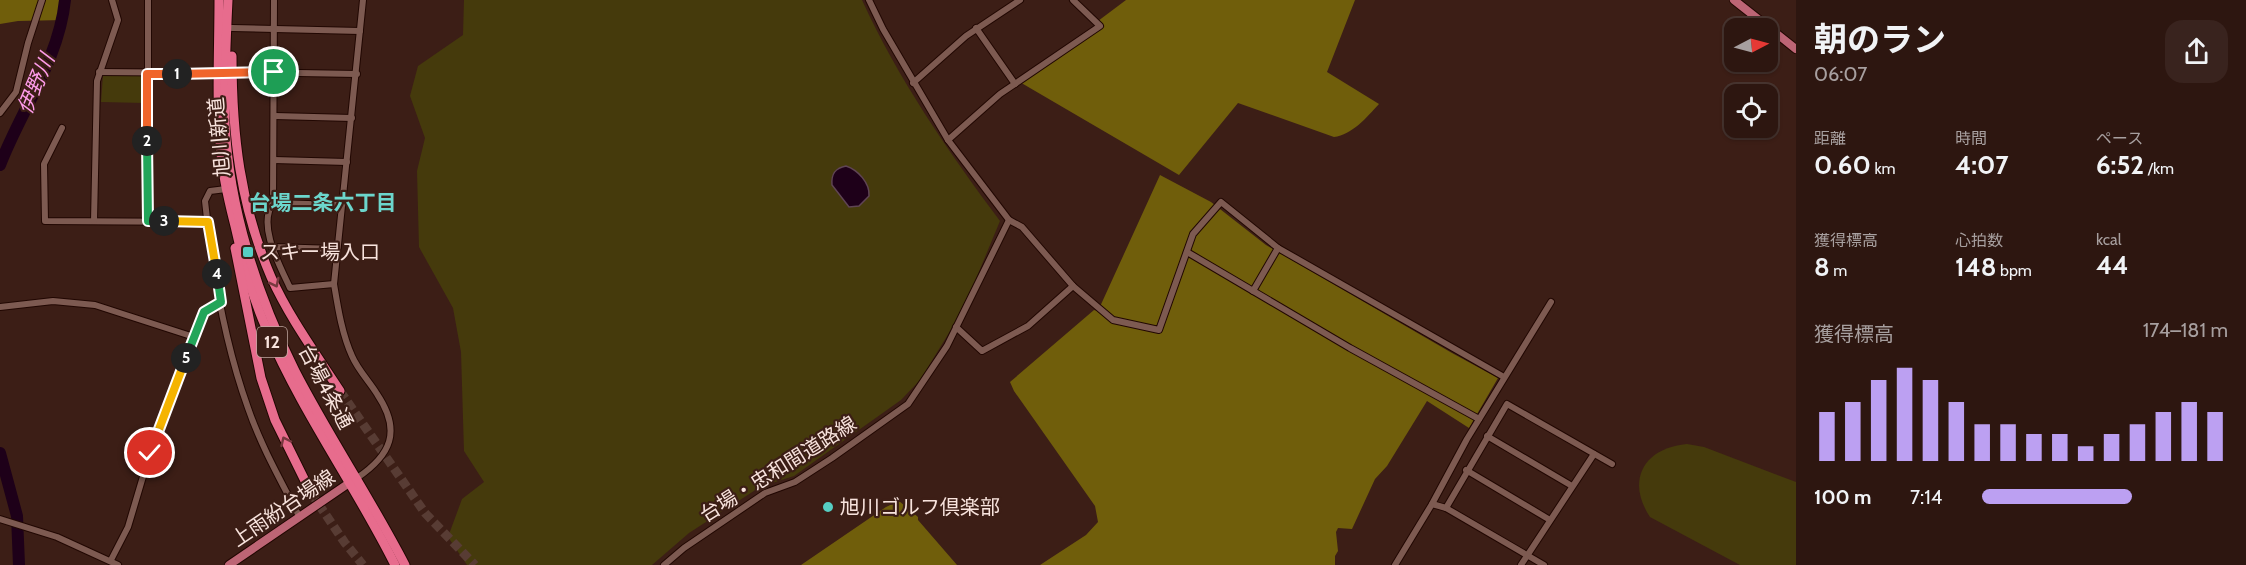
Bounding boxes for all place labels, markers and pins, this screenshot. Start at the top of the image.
pin [248,46,299,97]
pin: 1 [162,59,192,89]
pin: 2 [132,126,162,156]
pin: 3 [149,206,179,236]
place label: スキー場入口 [260,240,380,264]
marker: スキー場入口 [241,245,255,259]
pin: 4 [202,259,232,289]
pin: 5 [171,343,201,373]
pin [124,427,175,478]
place label: 旭川ゴルフ倶楽部 [840,495,1000,519]
marker: 旭川ゴルフ倶楽部 [821,500,835,514]

